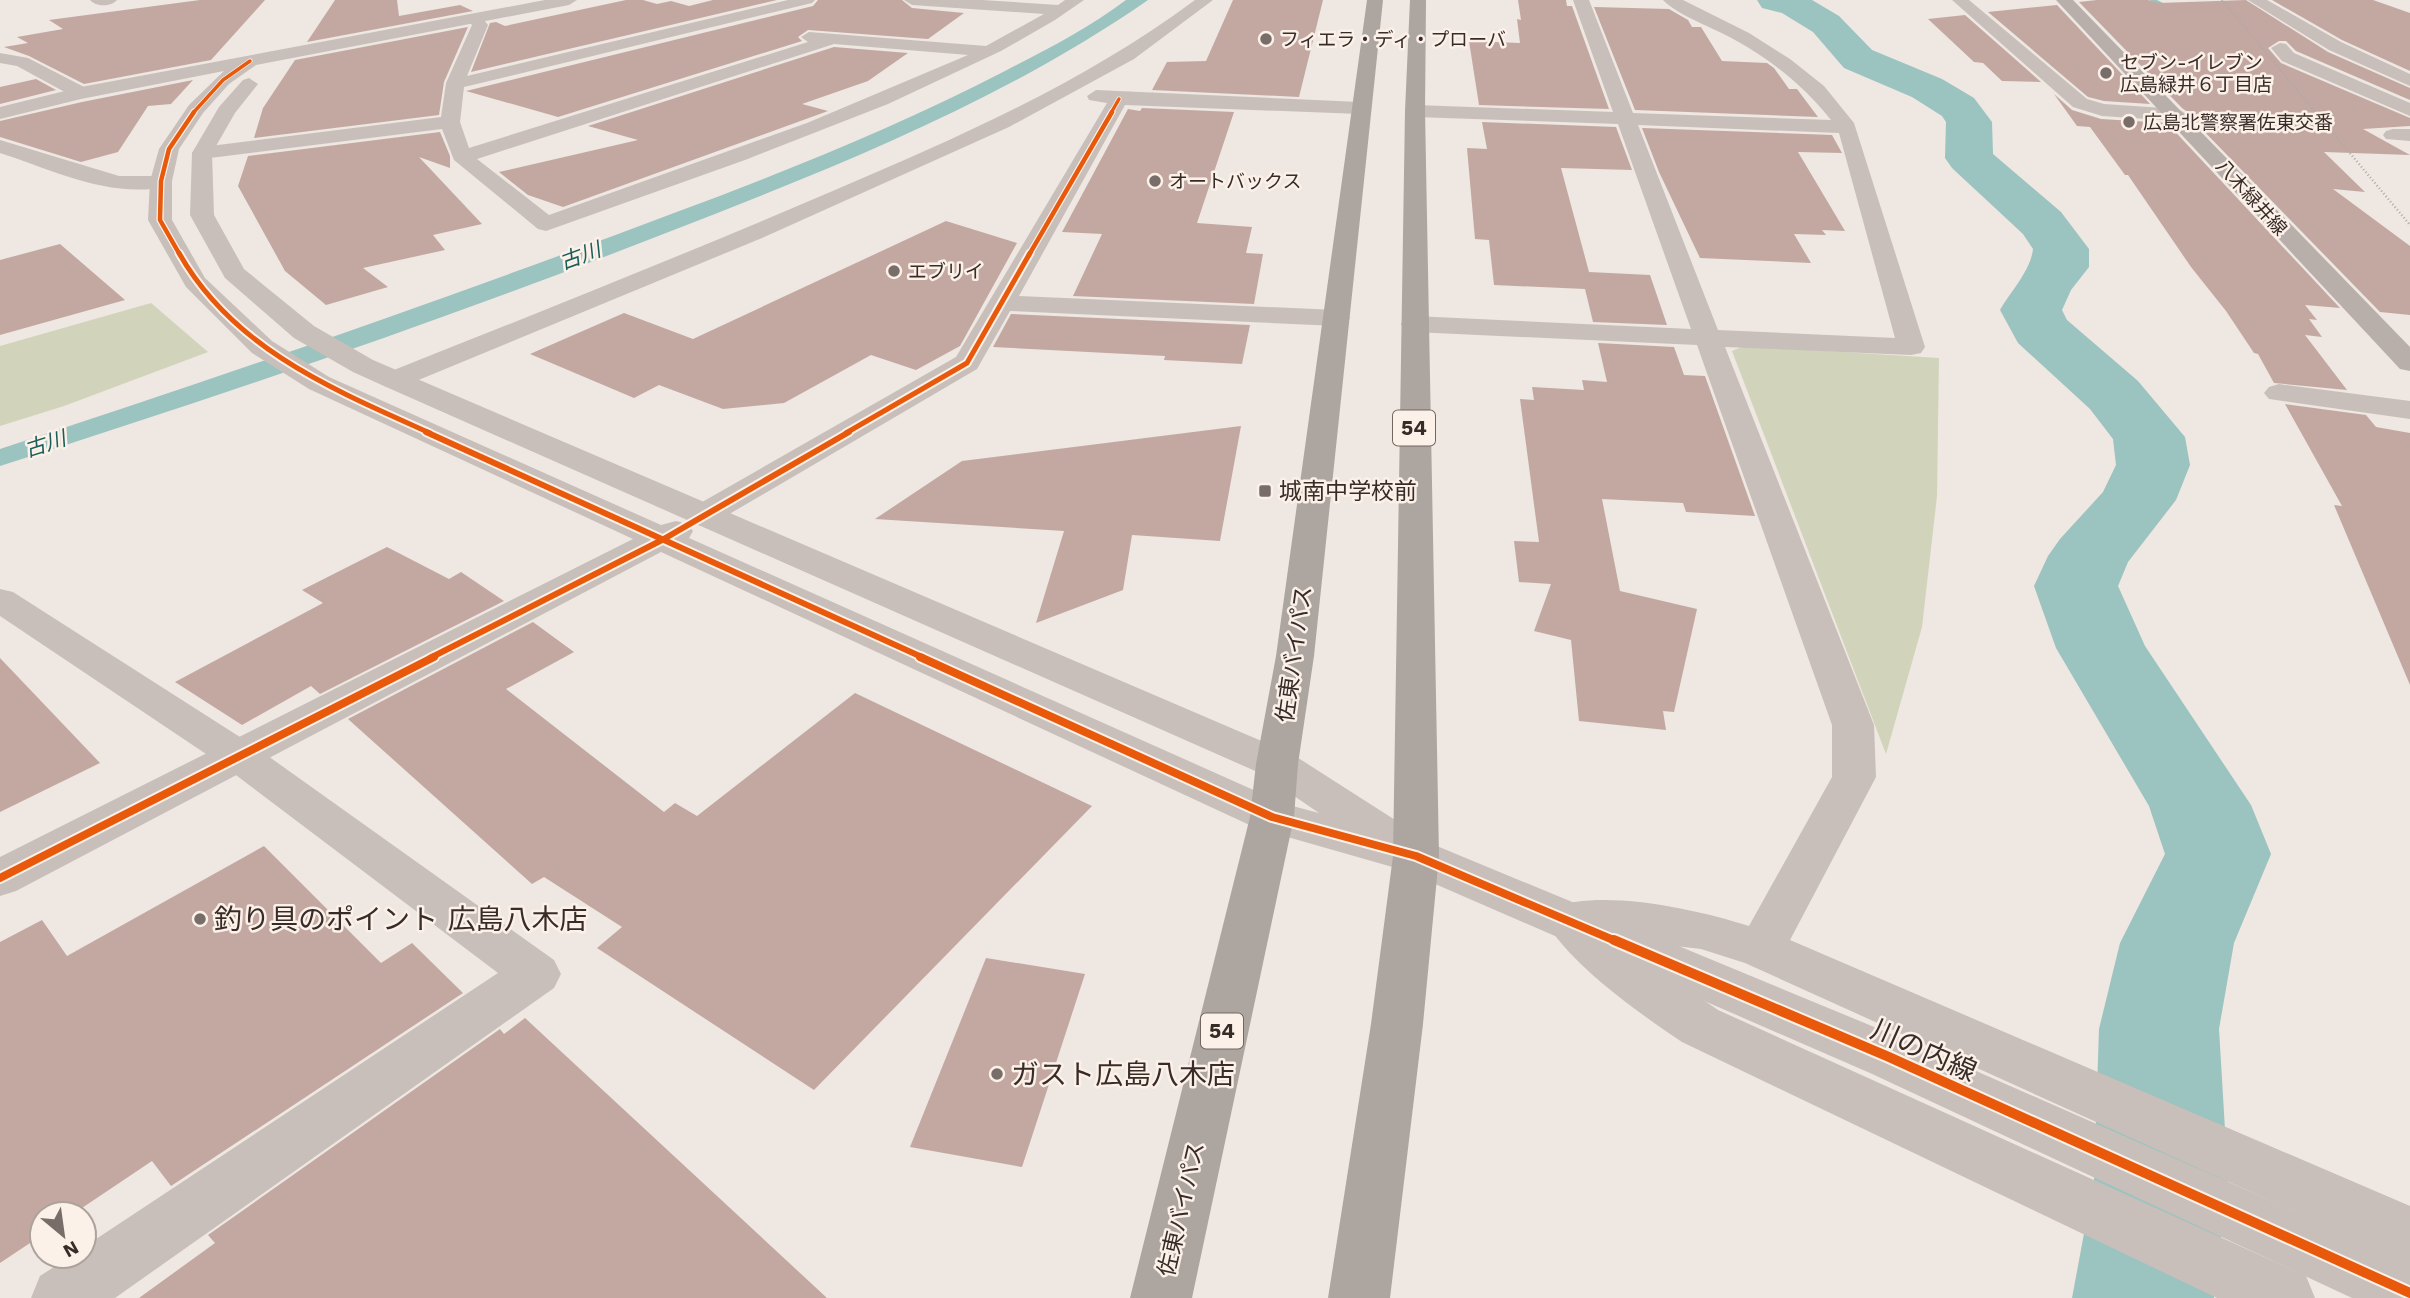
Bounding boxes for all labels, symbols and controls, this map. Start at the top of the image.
place label: フィエラ・ディ・プローバ [1280,28,1506,51]
marker: フィエラ・ディ・プローバ [1258,31,1274,47]
place label: セブン‐イレブン 広島緑井６丁目店 [2120,51,2272,96]
marker: セブン‐イレブン 広島緑井６丁目店 [2098,65,2114,81]
place label: 広島北警察署佐東交番 [2143,111,2333,134]
marker: 広島北警察署佐東交番 [2121,114,2137,130]
street label: 八木緑井線 [2211,154,2292,240]
place label: オートバックス [1169,170,1301,193]
marker: オートバックス [1147,173,1163,189]
water label: 古川 [556,236,606,274]
place label: エブリイ [908,260,984,283]
marker: エブリイ [886,263,902,279]
road number: 54 [1393,410,1435,446]
water label: 古川 [21,425,71,462]
place label: 城南中学校前 [1279,478,1417,505]
marker: 城南中学校前 [1257,483,1273,499]
street label: 佐東バイパス [1272,584,1317,724]
place label: 釣り具のポイント 広島八木店 [214,903,588,936]
marker: 釣り具のポイント 広島八木店 [192,911,208,927]
street label: 川の内線 [1866,1013,1982,1088]
road number: 54 [1201,1014,1243,1048]
place label: ガスト広島八木店 [1011,1058,1235,1091]
marker: ガスト広島八木店 [989,1066,1005,1082]
street label: 佐東バイパス [1153,1139,1210,1279]
north arrow [28,1200,98,1270]
text: N [59,1236,83,1263]

